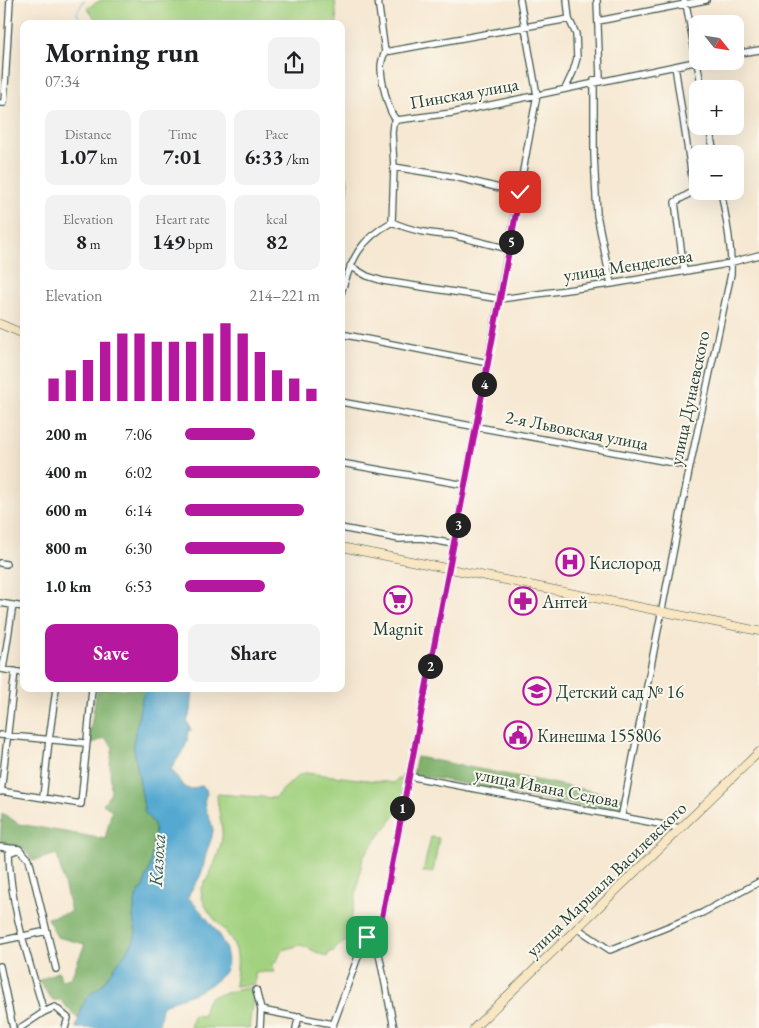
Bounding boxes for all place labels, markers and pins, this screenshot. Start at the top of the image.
pin [499,171,541,213]
pin: 5 [498,230,524,254]
pin: 4 [472,372,496,396]
pin: 3 [446,512,470,538]
hospital icon: Кислород [555,547,585,577]
place label: Кислород [589,551,661,574]
supermarket icon: Magnit [383,585,413,615]
pharmacy icon: Антей [508,586,538,616]
place label: Антей [541,590,588,613]
place label: Magnit [373,617,424,640]
pin: 2 [418,654,442,678]
school or university icon: Детский сад № 16 [522,676,552,706]
place label: Детский сад № 16 [556,680,684,703]
public building icon: Кинешма 155806 [503,720,533,750]
place label: Кинешма 155806 [537,724,661,747]
pin: 1 [390,796,414,820]
pin [346,916,388,958]

